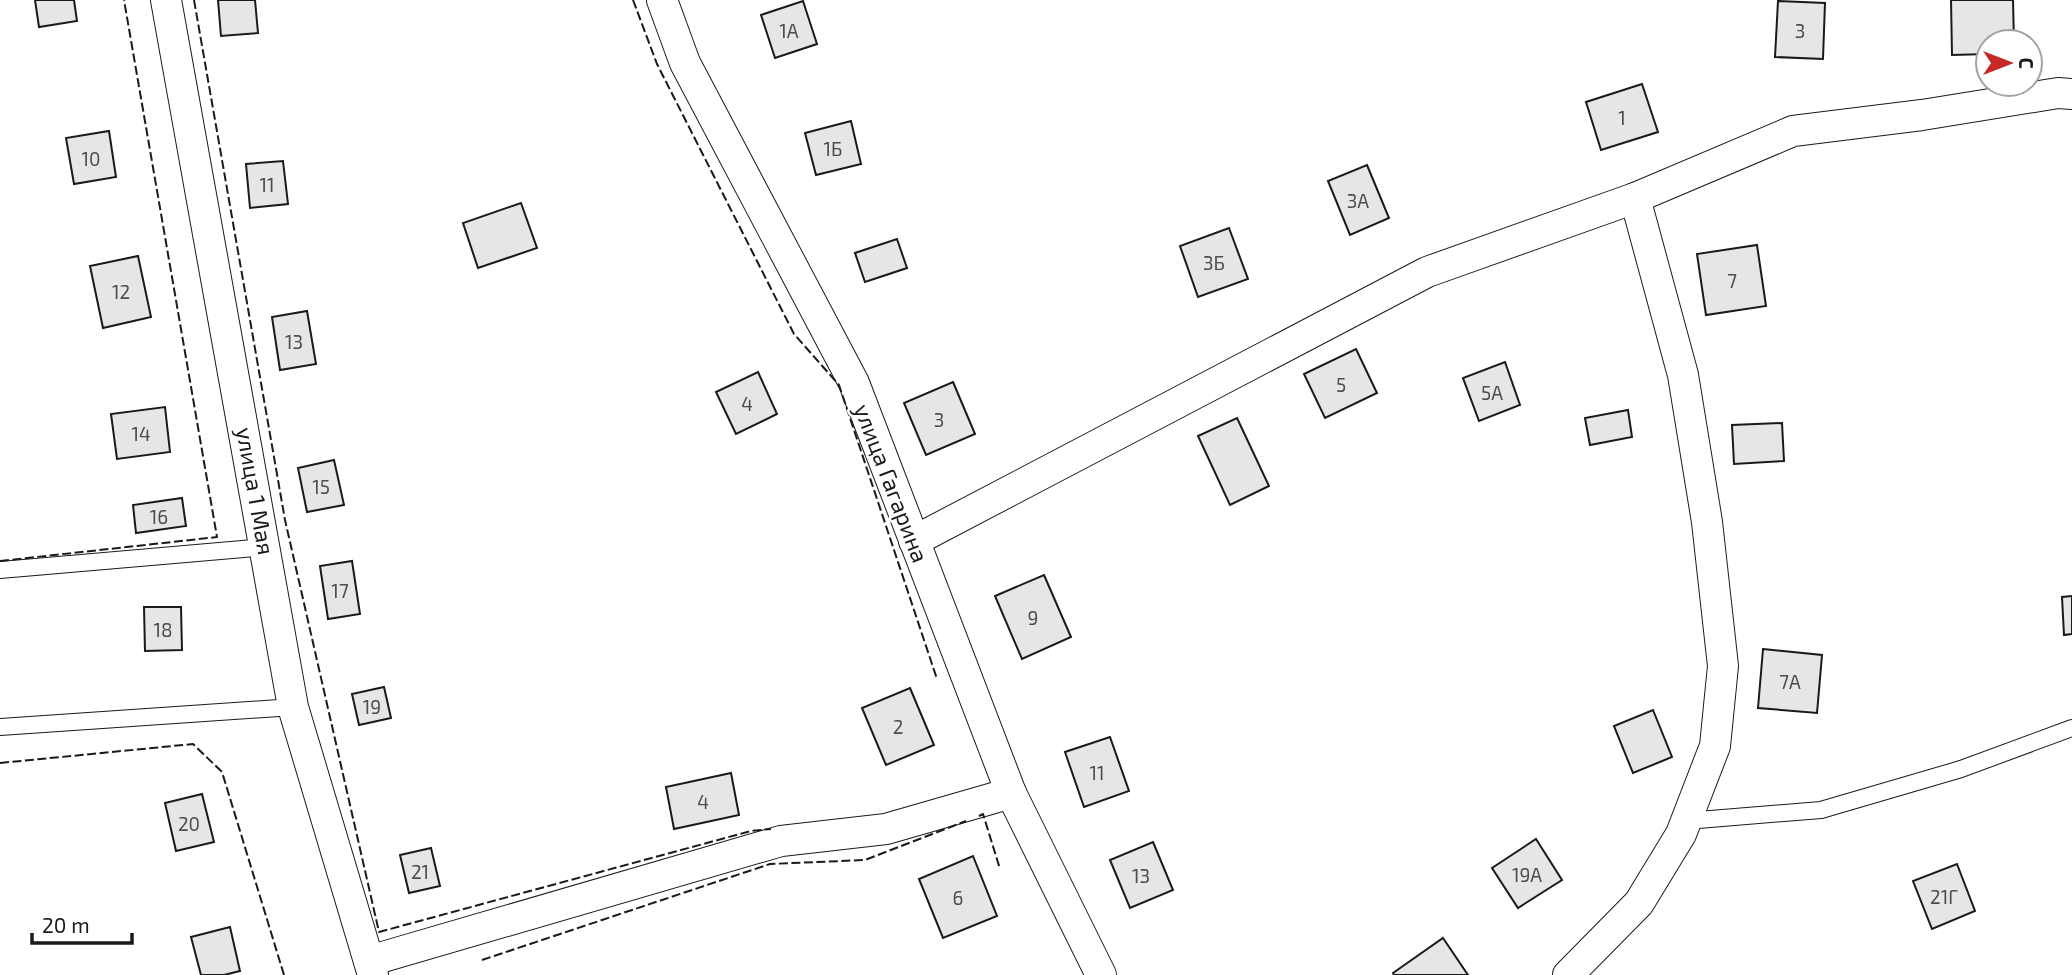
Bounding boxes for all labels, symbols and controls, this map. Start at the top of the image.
house number: 1А [779,19,799,42]
house number: 3 [1795,19,1805,42]
north arrow [1974,28,2044,98]
text: С [2015,57,2038,69]
house number: 1 [1618,106,1626,129]
house number: 1Б [824,137,842,160]
house number: 10 [81,147,101,170]
house number: 11 [259,173,275,196]
house number: 3А [1347,189,1369,212]
house number: 3Б [1203,251,1225,274]
house number: 7 [1727,269,1737,292]
house number: 12 [112,280,130,303]
house number: 13 [285,330,303,353]
house number: 5 [1336,373,1346,396]
house number: 5А [1481,381,1503,404]
house number: 4 [741,392,753,415]
street label: улица Гагарина [848,400,935,567]
house number: 3 [934,408,944,431]
house number: 14 [131,422,151,445]
street label: улица 1 Мая [230,425,281,557]
house number: 15 [312,475,330,498]
house number: 16 [150,505,168,528]
house number: 17 [331,579,349,602]
house number: 9 [1028,606,1038,629]
house number: 18 [153,618,173,641]
house number: 7А [1779,670,1801,693]
house number: 19 [363,695,381,718]
house number: 2 [893,715,903,738]
house number: 11 [1089,761,1105,784]
house number: 4 [697,790,709,813]
house number: 20 [178,812,200,835]
house number: 21 [411,860,429,883]
house number: 19А [1512,863,1542,886]
house number: 13 [1132,864,1150,887]
house number: 21Г [1930,885,1958,908]
house number: 6 [953,886,963,909]
scale bar [32,902,131,946]
text: 20 m [42,912,90,937]

